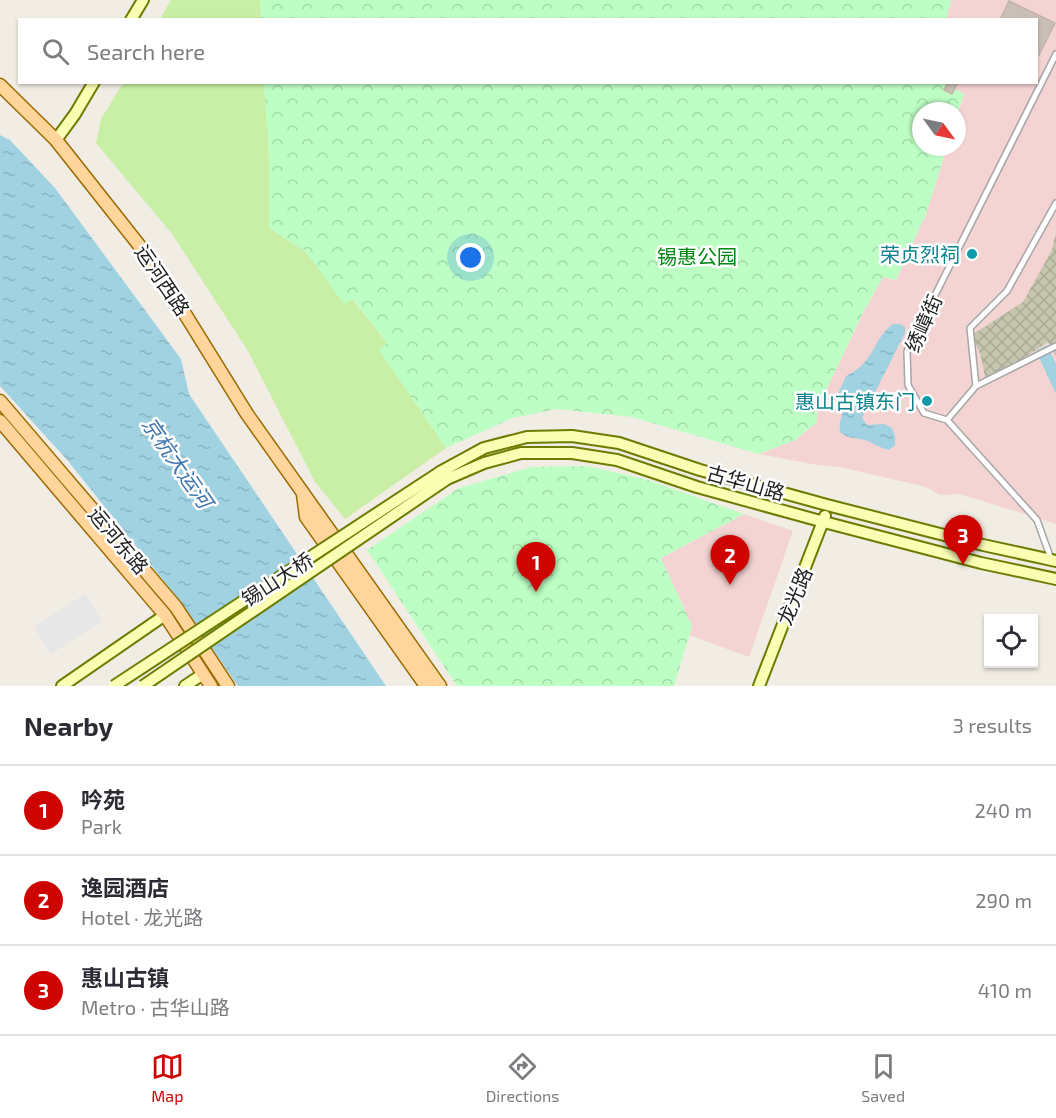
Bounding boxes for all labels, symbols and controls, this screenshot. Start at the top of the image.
search box [18,18,1038,84]
icon: search [39,35,72,68]
text: Search here [87,38,205,64]
north arrow [912,102,966,156]
street label: 运河西路 [131,240,195,320]
place label: 荣贞烈祠 [880,242,960,266]
your location [456,243,485,272]
park label: 锡惠公园 [657,244,737,268]
marker: 荣贞烈祠 [965,247,979,261]
street label: 绣嶂街 [900,291,946,355]
place label: 惠山古镇东门 [795,389,915,413]
marker: 惠山古镇东门 [920,394,934,408]
water label: 京杭大运河 [138,412,221,515]
street label: 古华山路 [704,459,788,505]
street label: 运河东路 [84,502,154,578]
pin: 3 [944,516,982,565]
pin: 2 [710,536,750,585]
pin: 1 [516,542,556,592]
street label: 锡山大桥 [237,547,317,611]
street label: 龙光路 [772,564,816,628]
map controls [984,614,1038,668]
button: locate [984,614,1038,668]
text: Nearby [24,710,113,741]
text: 3 results [953,713,1032,737]
text: 吟苑 [81,786,125,812]
text: 1 [39,798,48,822]
text: 240 m [974,798,1032,822]
text: Park [81,814,122,838]
text: 逸园酒店 [81,874,169,900]
text: 2 [38,888,49,912]
text: 290 m [975,888,1032,912]
text: Hotel · 龙光路 [81,905,203,929]
text: 惠山古镇 [81,964,169,990]
text: 3 [38,978,49,1002]
text: 410 m [978,978,1032,1002]
text: Metro · 古华山路 [81,995,230,1019]
tab: Map [151,1050,184,1105]
tab: Directions [486,1050,559,1105]
tab: Saved [861,1050,905,1105]

